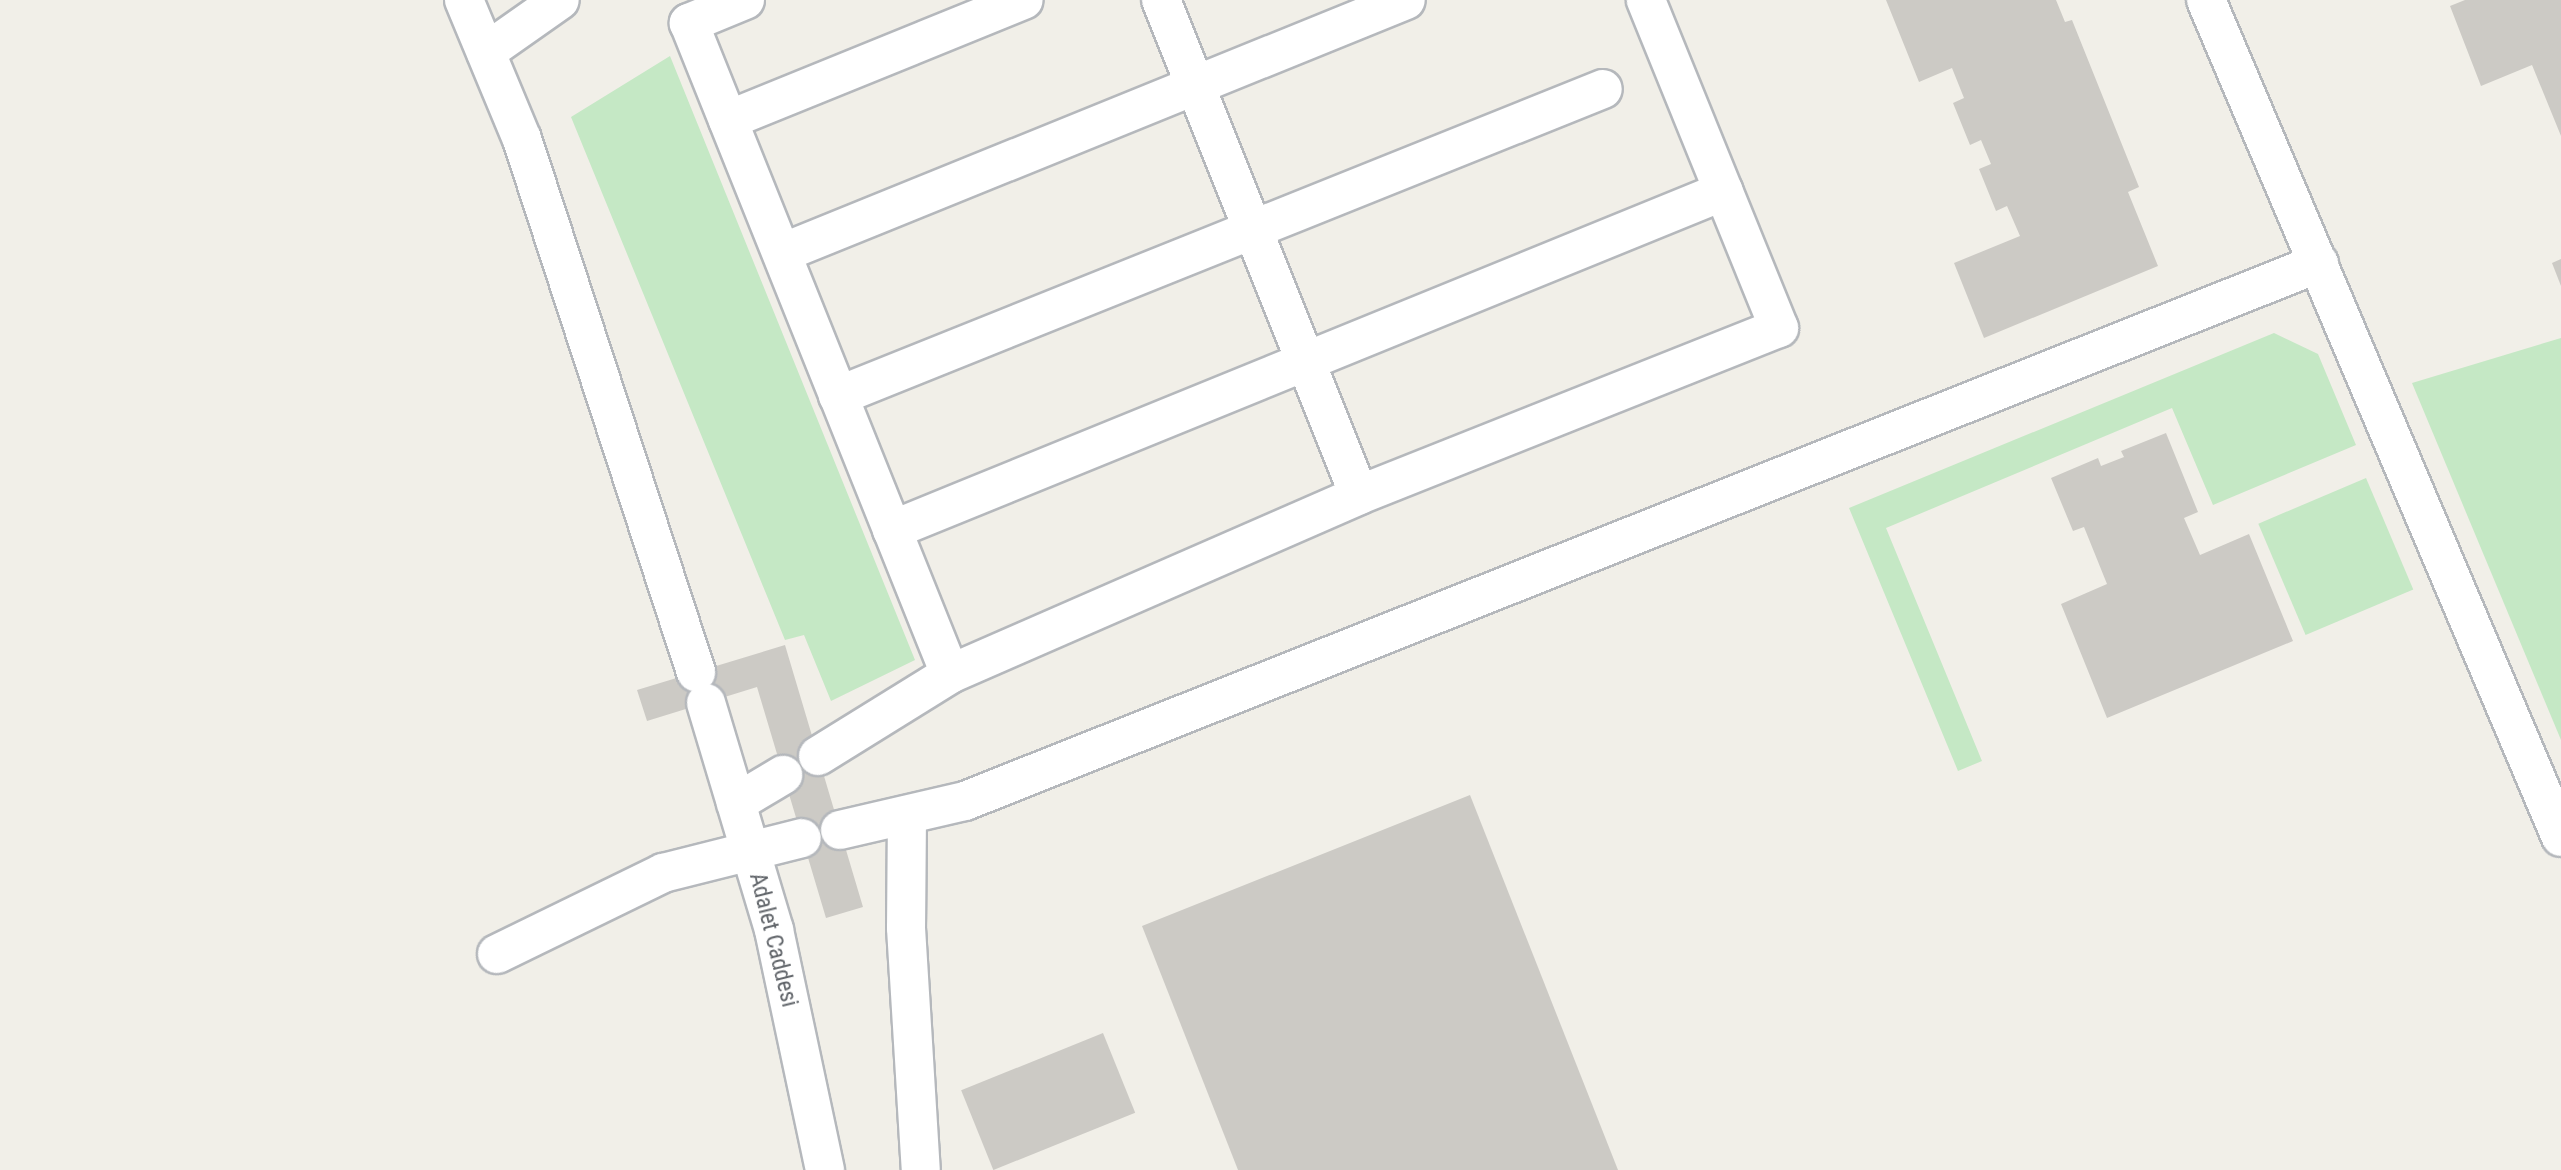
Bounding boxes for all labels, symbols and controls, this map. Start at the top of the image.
street label: Adalet Caddesi [743,870,803,1010]

